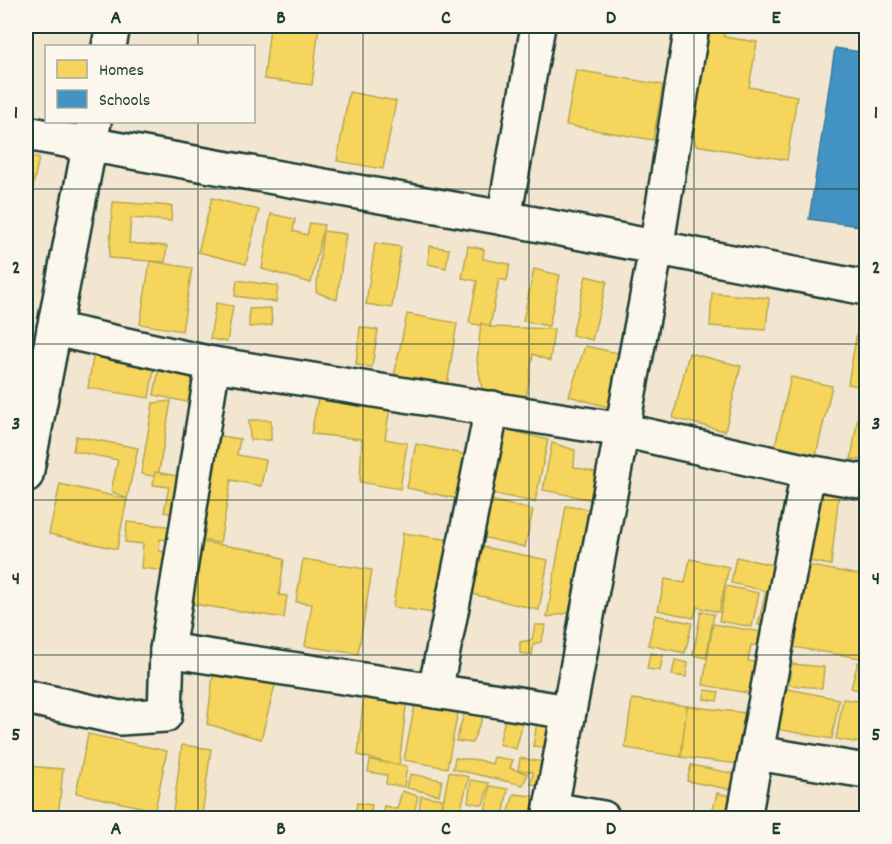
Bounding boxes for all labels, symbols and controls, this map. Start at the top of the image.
text: A [111,5,122,33]
text: B [276,5,286,33]
text: C [441,5,451,33]
text: D [606,5,617,33]
text: E [771,5,781,33]
legend [45,45,255,123]
text: Homes [99,59,144,84]
text: Schools [99,89,150,114]
text: 1 [14,100,18,128]
text: 1 [874,100,878,128]
text: 2 [12,255,20,283]
text: 2 [872,255,880,283]
text: 3 [12,411,20,439]
text: 3 [872,411,880,439]
text: 4 [12,566,20,594]
text: 4 [872,566,880,594]
text: 5 [11,722,21,750]
text: 5 [871,722,881,750]
text: A [111,816,122,844]
text: B [276,816,286,844]
text: C [441,816,451,844]
text: D [606,816,617,844]
text: E [771,816,781,844]

